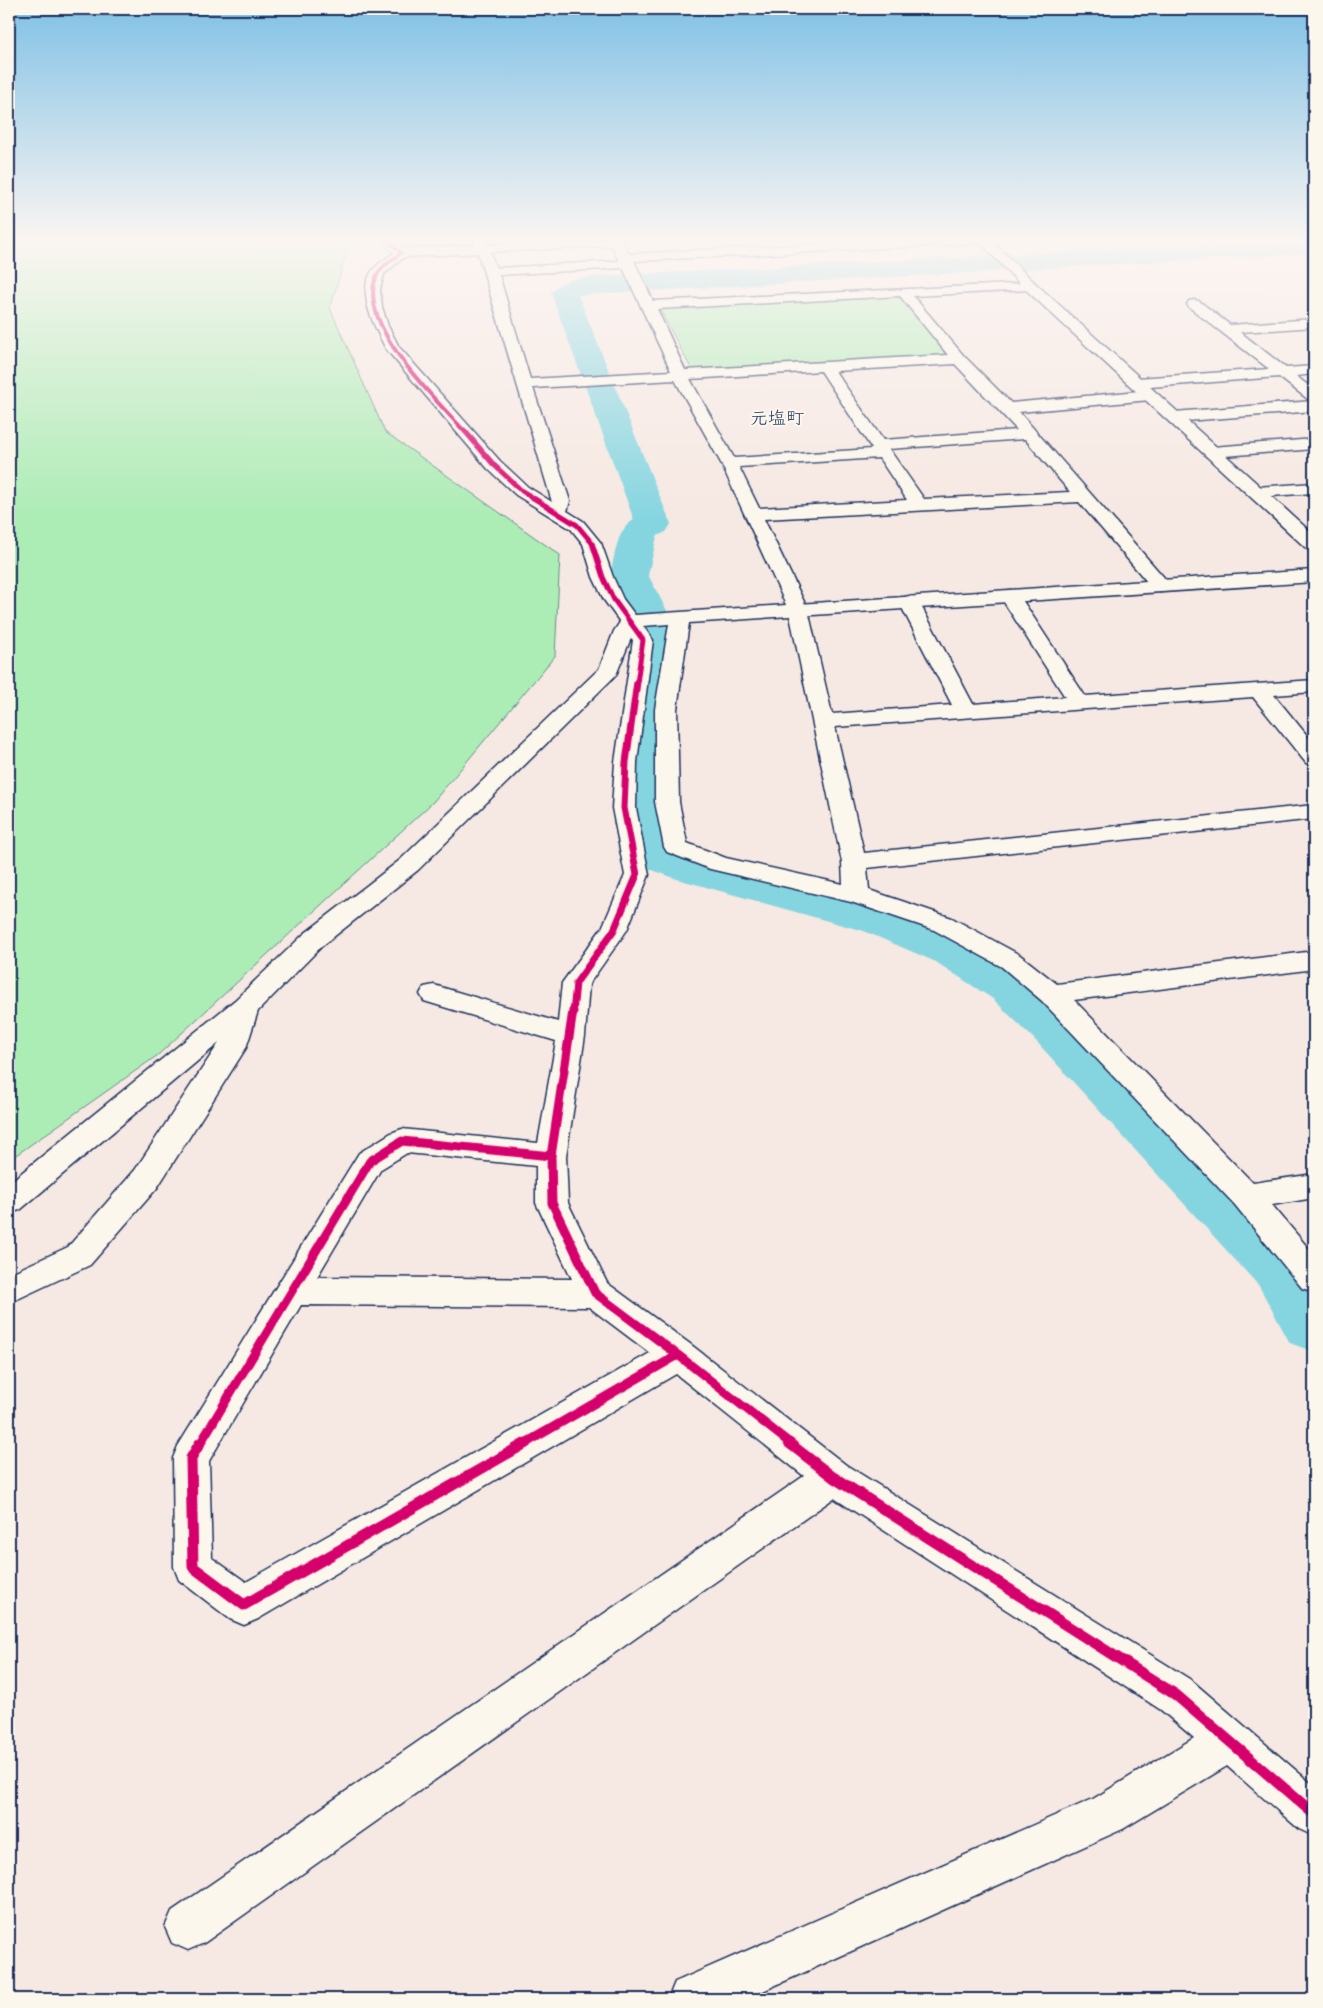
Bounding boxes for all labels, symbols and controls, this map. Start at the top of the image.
district label: 元塩町 [750,406,804,430]

